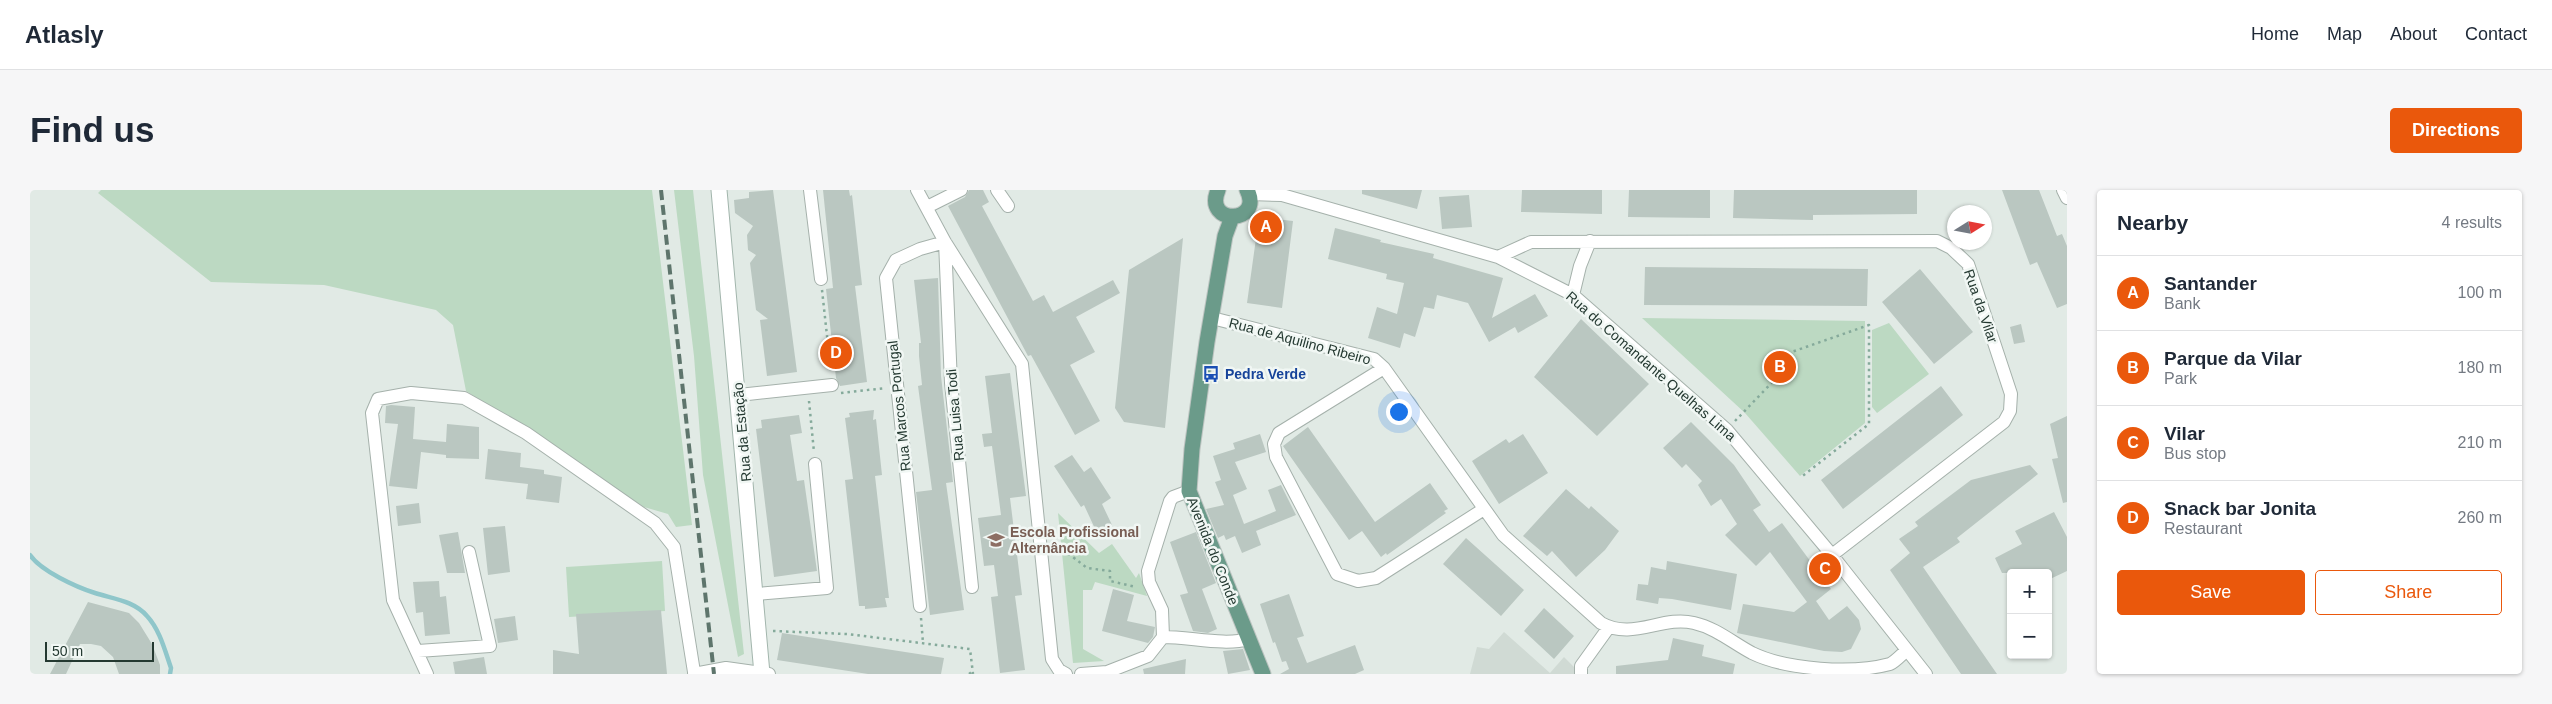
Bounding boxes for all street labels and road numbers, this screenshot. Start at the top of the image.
street label: Rua da Vilar [1961,267,2001,345]
street label: Rua do Comandante Quelhas Lima [1563,288,1739,444]
street label: Rua de Aquilino Ribeiro [1227,314,1373,368]
street label: Rua Marcos Portugal [884,340,914,472]
street label: Rua Luisa Todi [943,368,967,462]
street label: Rua da Estação [730,381,754,482]
street label: Avenida do Conde [1184,495,1242,607]

